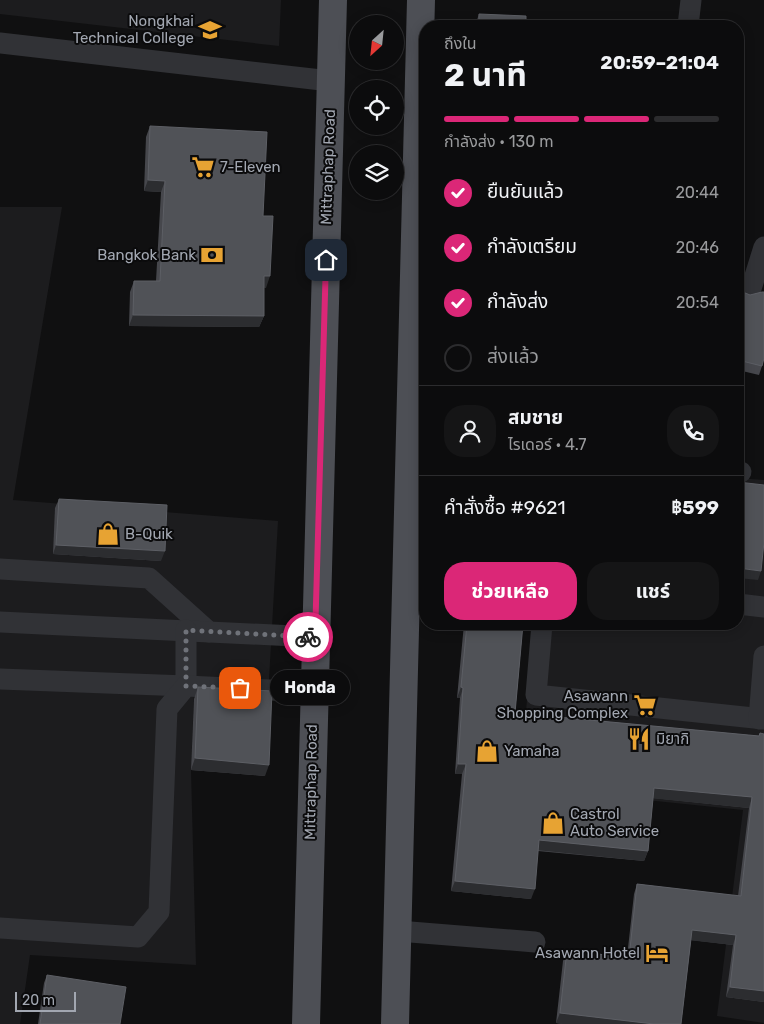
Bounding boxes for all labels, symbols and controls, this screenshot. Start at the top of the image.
place label: Nongkhai Technical College [73,12,194,47]
north arrow [349,15,404,70]
map controls [349,15,404,200]
school or university icon: Nongkhai Technical College [197,17,223,43]
text: ถึงใน [444,34,477,53]
text: 20:59–21:04 [600,51,719,74]
text: 2 นาที [444,56,527,94]
button: locate [349,80,404,135]
street label: Mittraphap Road [317,109,339,225]
text: กำลังส่ง · 130 m [444,132,553,151]
button: layers [349,145,404,200]
supermarket icon: 7-Eleven [190,154,216,180]
place label: 7-Eleven [220,158,281,176]
icon: check [444,179,472,207]
text: ยืนยันแล้ว [487,180,564,203]
text: 20:44 [675,183,719,202]
icon: check [444,234,472,262]
text: กำลังเตรียม [487,235,577,258]
text: 20:46 [676,238,719,257]
pin [305,239,347,281]
bank icon: Bangkok Bank [199,242,225,268]
place label: Bangkok Bank [97,246,196,264]
icon: home [312,246,340,274]
icon: check [444,289,472,317]
text: กำลังส่ง [487,290,548,313]
text: 20:54 [676,293,719,312]
text: ส่งแล้ว [487,345,539,368]
button: person [444,405,496,457]
button: phone [667,405,719,457]
text: สมชาย [508,406,563,429]
text: ไรเดอร์ · 4.7 [508,435,587,454]
text: คำสั่งซื้อ #9621 [444,496,566,519]
text: ฿599 [671,496,719,519]
shop icon: B-Quik [95,521,121,547]
place label: B-Quik [125,525,173,543]
button: ช่วยเหลือ [444,562,577,620]
button: แชร์ [587,562,719,620]
courier [283,612,333,662]
icon: bike [294,623,322,651]
pin [219,667,261,709]
callout: Honda [270,670,350,706]
icon: bag [226,674,254,702]
text: Honda [284,678,336,697]
place label: Asawann Shopping Complex [497,687,628,722]
supermarket icon: Asawann Shopping Complex [632,692,658,718]
street label: Mittraphap Road [301,724,321,840]
restaurant icon: มิยากิ [626,726,652,752]
place label: มิยากิ [656,730,689,748]
shop icon: Yamaha [474,738,500,764]
place label: Yamaha [504,742,560,760]
place label: Castrol Auto Service [570,805,659,840]
shop icon: Castrol Auto Service [540,810,566,836]
hotel icon: Asawann Hotel [644,940,670,966]
place label: Asawann Hotel [535,944,640,962]
scale bar [15,989,76,1012]
text: 20 m [22,992,55,1009]

